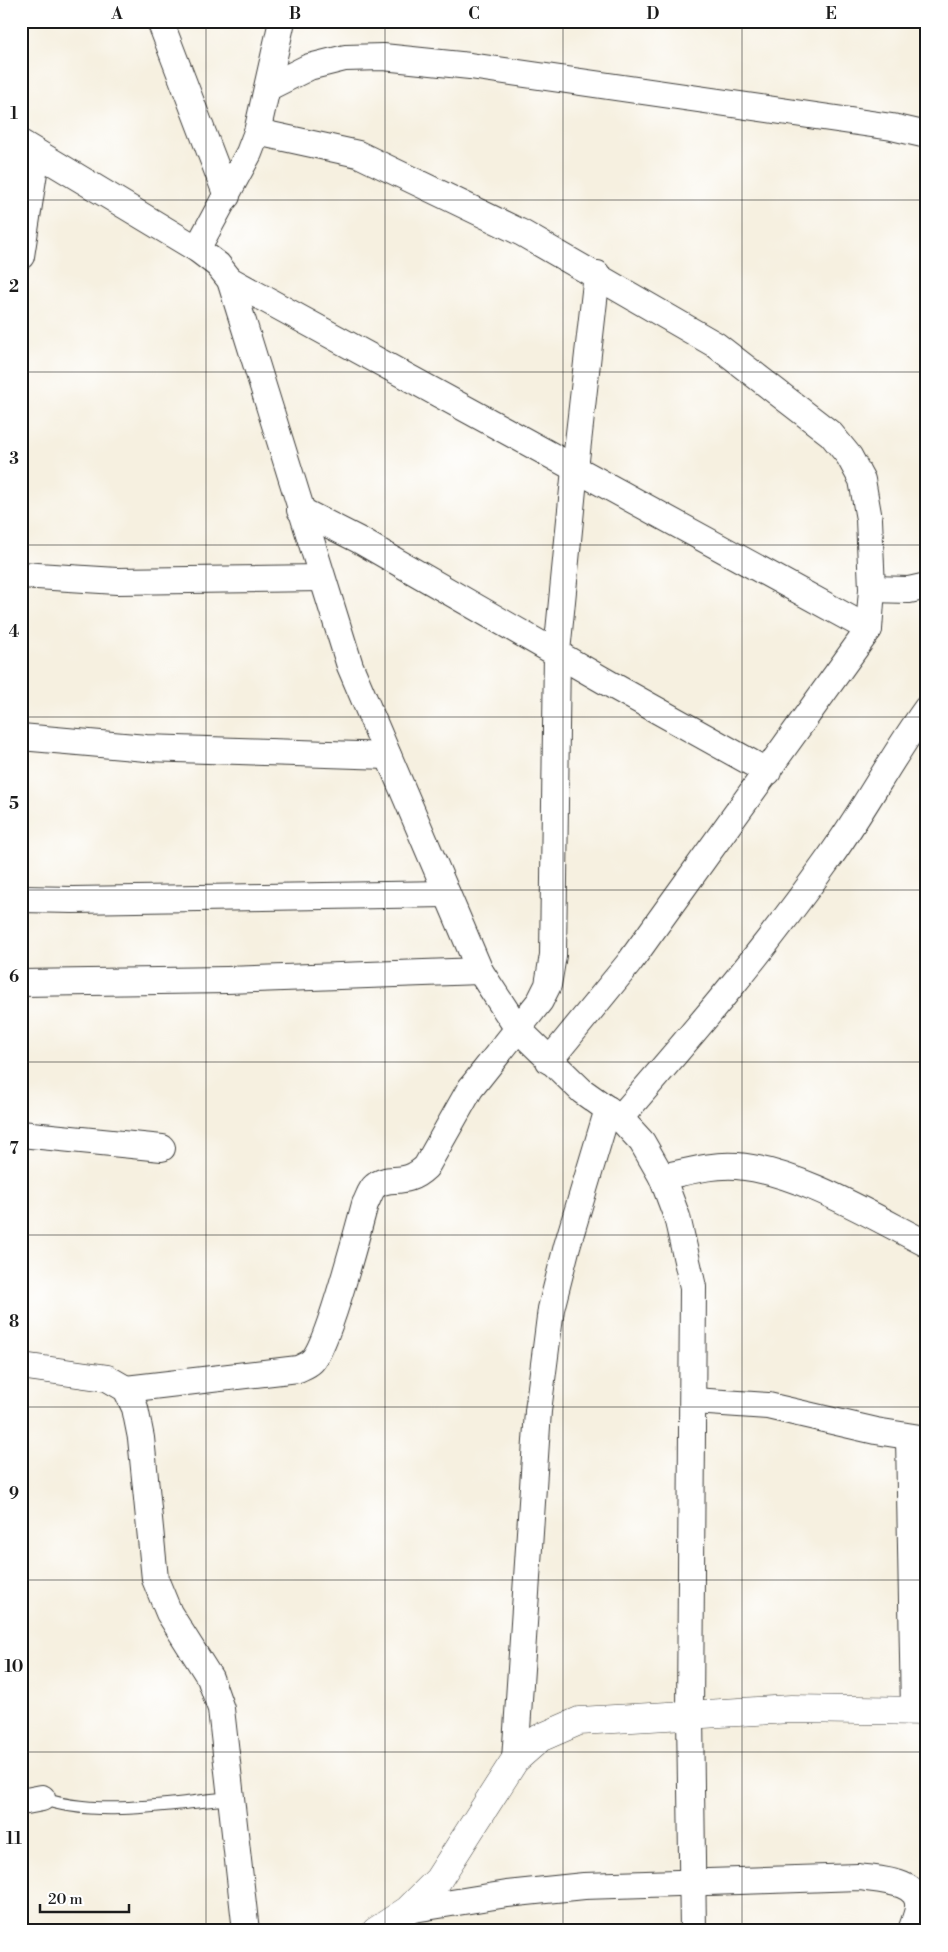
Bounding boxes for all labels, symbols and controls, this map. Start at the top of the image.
text: A [110,4,123,24]
text: B [289,4,301,24]
text: C [468,4,480,24]
text: D [647,4,660,24]
text: E [825,4,837,24]
text: 1 [10,104,18,124]
text: 2 [9,277,19,297]
text: 3 [9,449,19,469]
text: 4 [9,622,20,642]
text: 5 [9,794,19,814]
text: 6 [9,967,19,987]
text: 7 [9,1139,19,1159]
text: 8 [9,1312,19,1332]
text: 9 [9,1484,19,1504]
text: 10 [5,1657,23,1677]
text: 11 [6,1829,22,1849]
scale bar [40,1882,129,1914]
text: 20 m [48,1890,83,1909]

